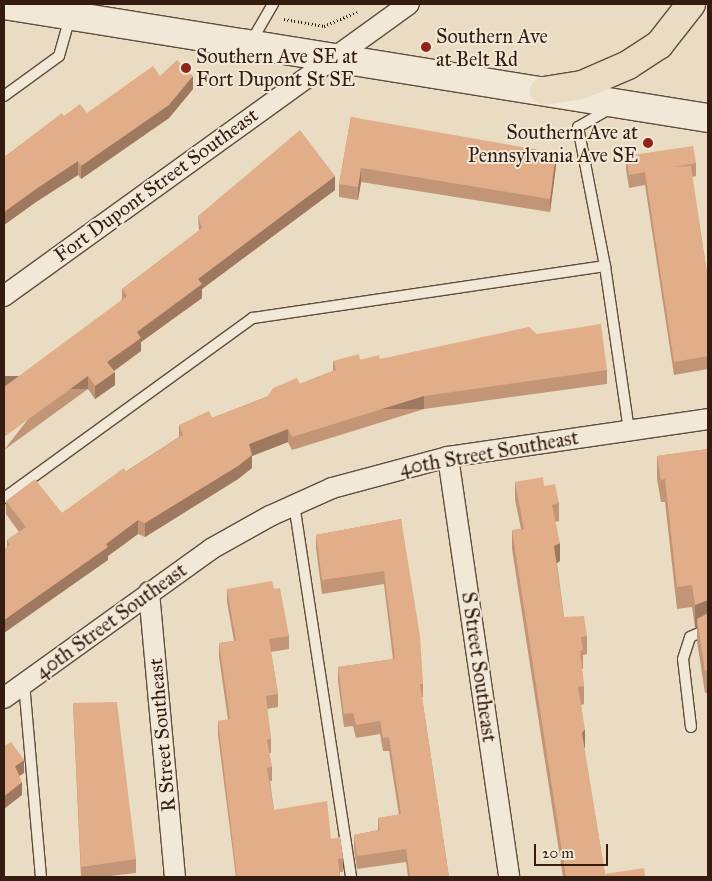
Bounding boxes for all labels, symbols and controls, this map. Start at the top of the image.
place label: Southern Ave at Belt Rd [436,24,548,71]
marker: Southern Ave at Belt Rd [420,41,432,53]
place label: Southern Ave SE at Fort Dupont St SE [196,44,358,91]
marker: Southern Ave SE at Fort Dupont St SE [180,62,192,74]
street label: Fort Dupont Street Southeast [49,103,263,267]
place label: Southern Ave at Pennsylvania Ave SE [468,120,638,167]
marker: Southern Ave at Pennsylvania Ave SE [642,137,654,149]
street label: 40th Street Southeast [398,425,580,481]
street label: 40th Street Southeast [31,558,191,684]
street label: S Street Southeast [457,590,501,744]
street label: R Street Southeast [143,657,181,813]
scale bar [537,834,611,866]
text: 20 m [542,844,574,862]

